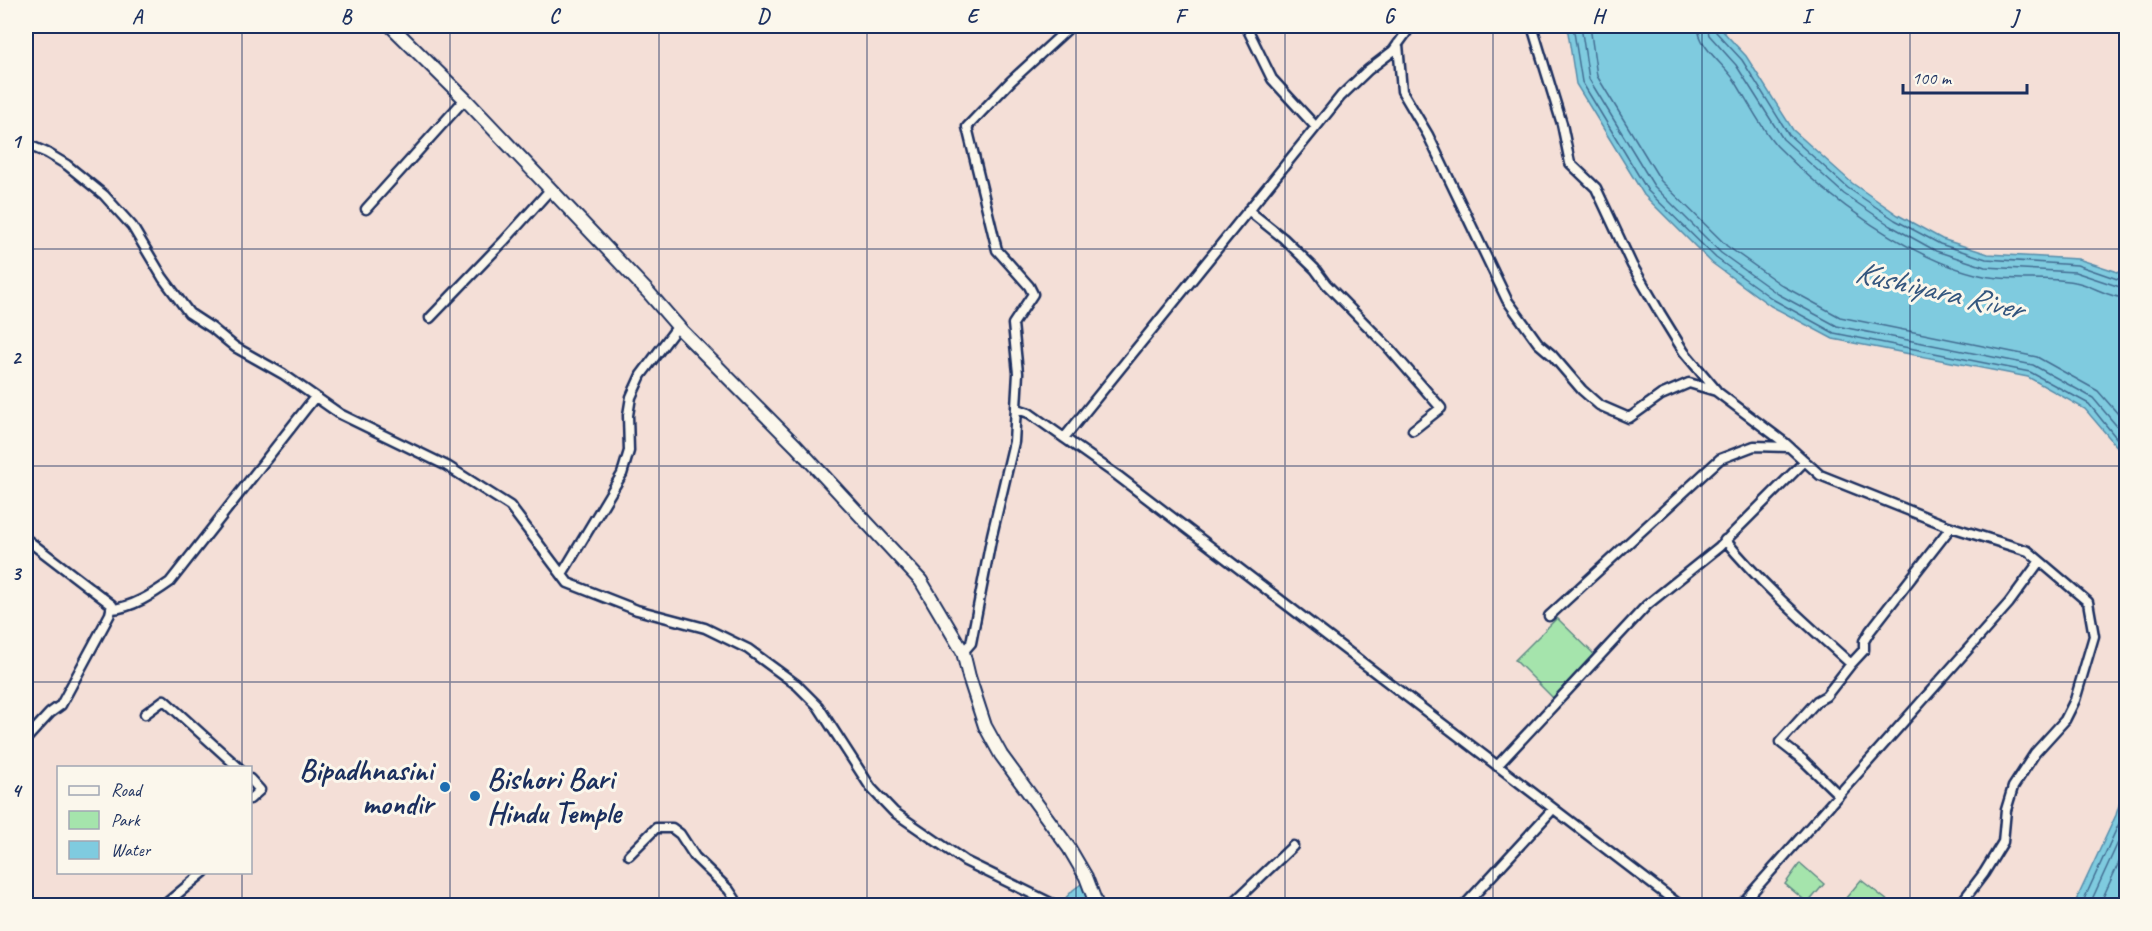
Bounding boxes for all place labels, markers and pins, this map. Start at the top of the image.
place label: Bipadhnasini mondir [299,751,437,823]
place label: Bishori Bari Hindu Temple [487,760,624,832]
marker: Bipadhnasini mondir [438,780,452,794]
marker: Bishori Bari Hindu Temple [468,789,482,803]

